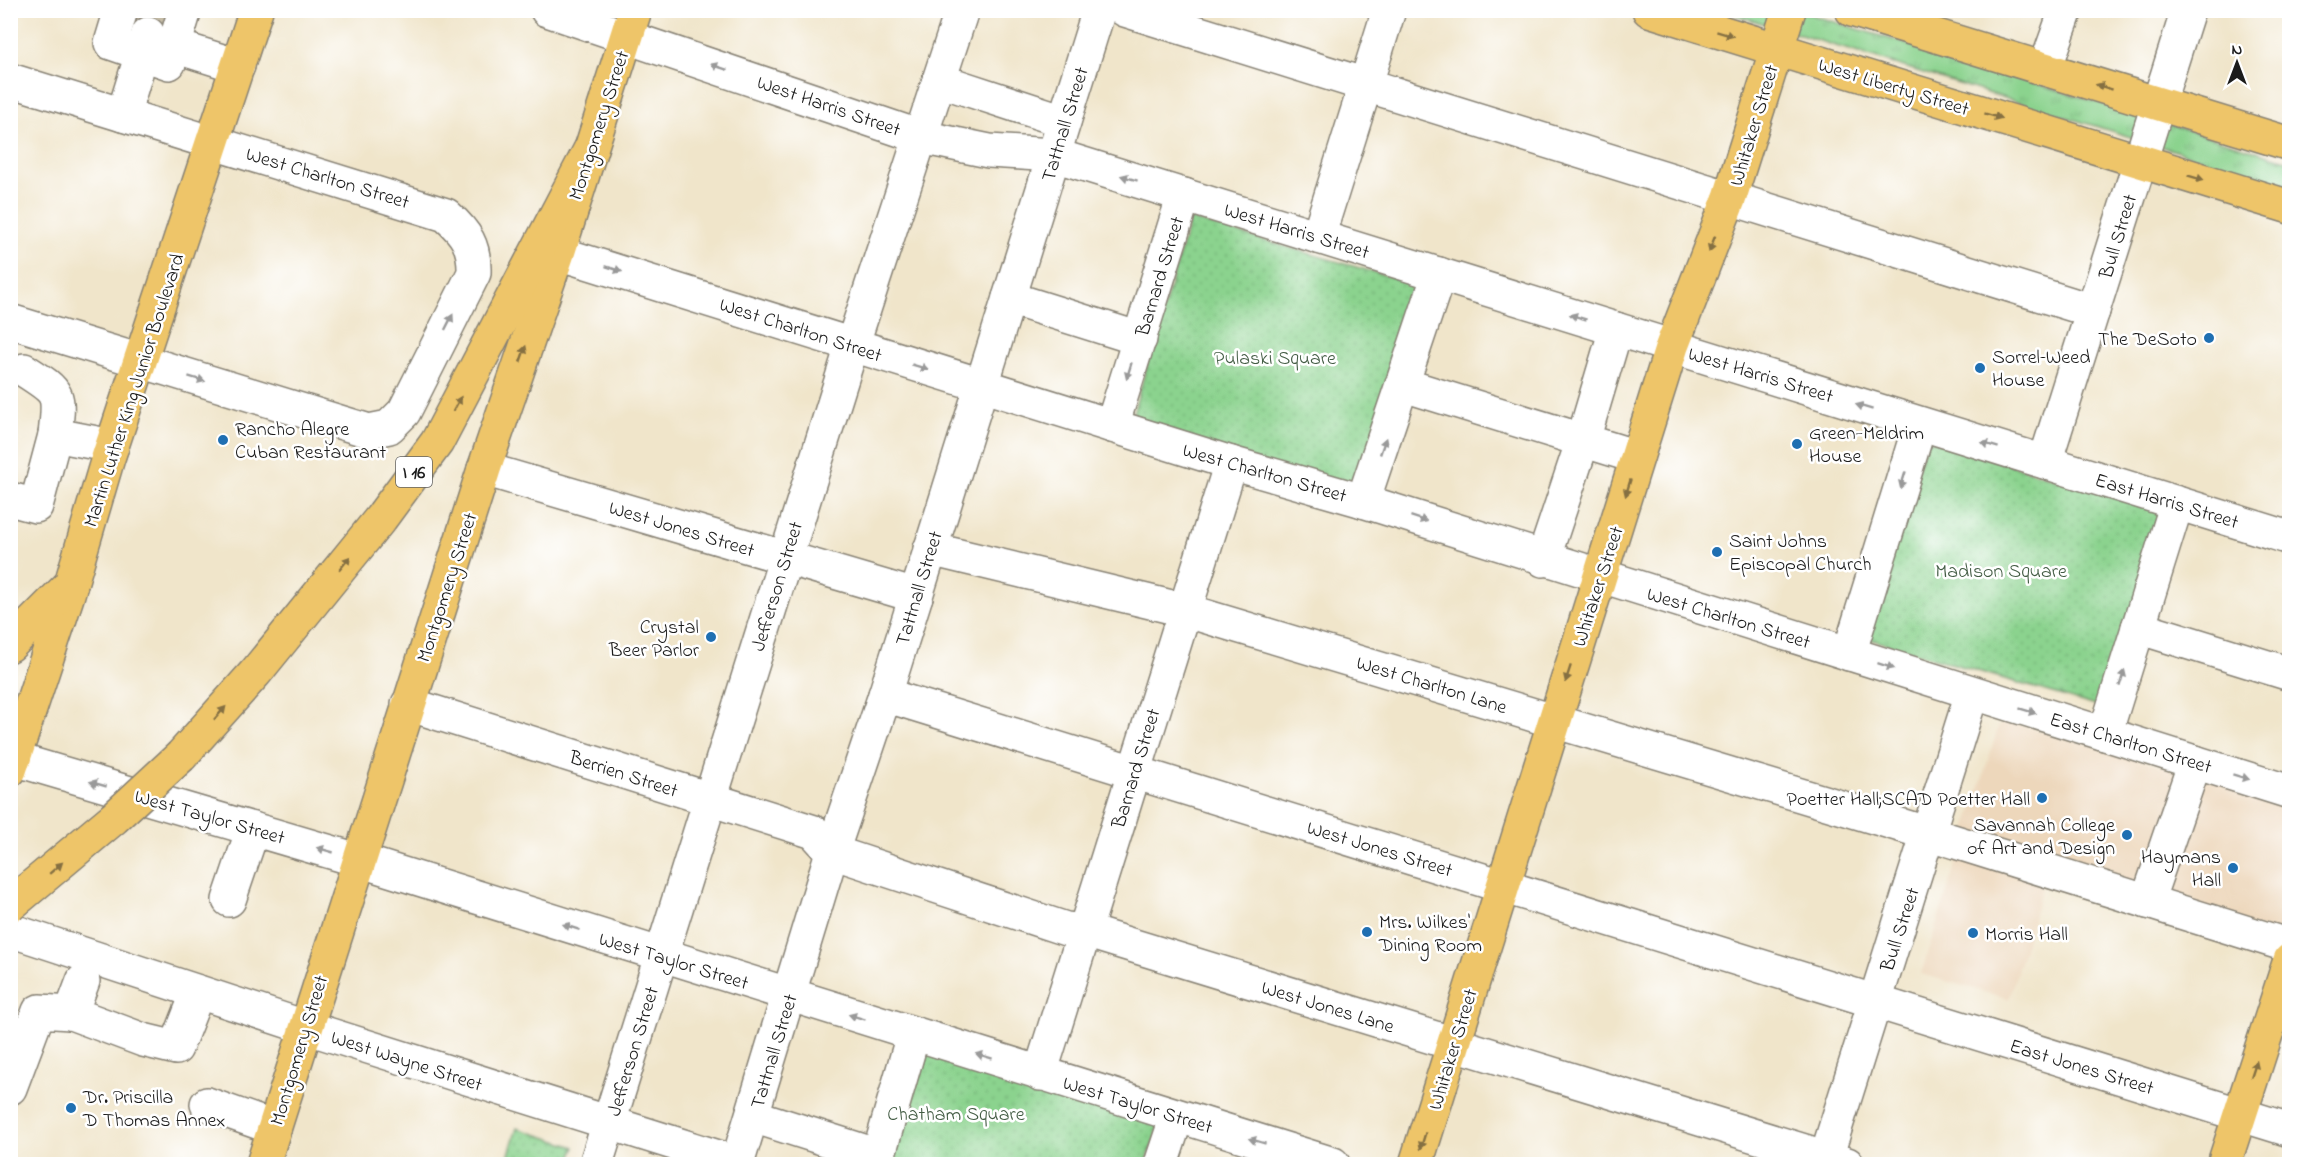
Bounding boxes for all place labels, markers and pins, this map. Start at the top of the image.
place label: The DeSoto [2098,326,2197,355]
marker: The DeSoto [2202,331,2216,345]
place label: Sorrel–Weed House [1992,344,2090,396]
marker: Sorrel–Weed House [1973,361,1987,375]
place label: Rancho Alegre Cuban Restaurant [235,416,387,468]
place label: Green-Meldrim House [1809,420,1924,472]
marker: Rancho Alegre Cuban Restaurant [216,433,230,447]
marker: Green-Meldrim House [1790,437,1804,451]
place label: Saint Johns Episcopal Church [1729,528,1872,580]
marker: Saint Johns Episcopal Church [1710,545,1724,559]
place label: Crystal Beer Parlor [608,614,700,666]
marker: Crystal Beer Parlor [704,630,718,644]
place label: Poetter Hall;SCAD Poetter Hall [1787,786,2030,815]
marker: Poetter Hall;SCAD Poetter Hall [2035,791,2049,805]
place label: Savannah College of Art and Design [1967,812,2115,865]
marker: Savannah College of Art and Design [2120,828,2134,842]
place label: Haymans Hall [2141,844,2221,896]
marker: Haymans Hall [2226,861,2240,875]
place label: Mrs. Wilkes' Dining Room [1378,909,1482,962]
place label: Morris Hall [1985,921,2068,950]
marker: Mrs. Wilkes' Dining Room [1360,925,1374,939]
marker: Morris Hall [1966,926,1980,940]
place label: Dr. Priscilla D Thomas Annex [82,1084,226,1136]
marker: Dr. Priscilla D Thomas Annex [64,1101,78,1115]

